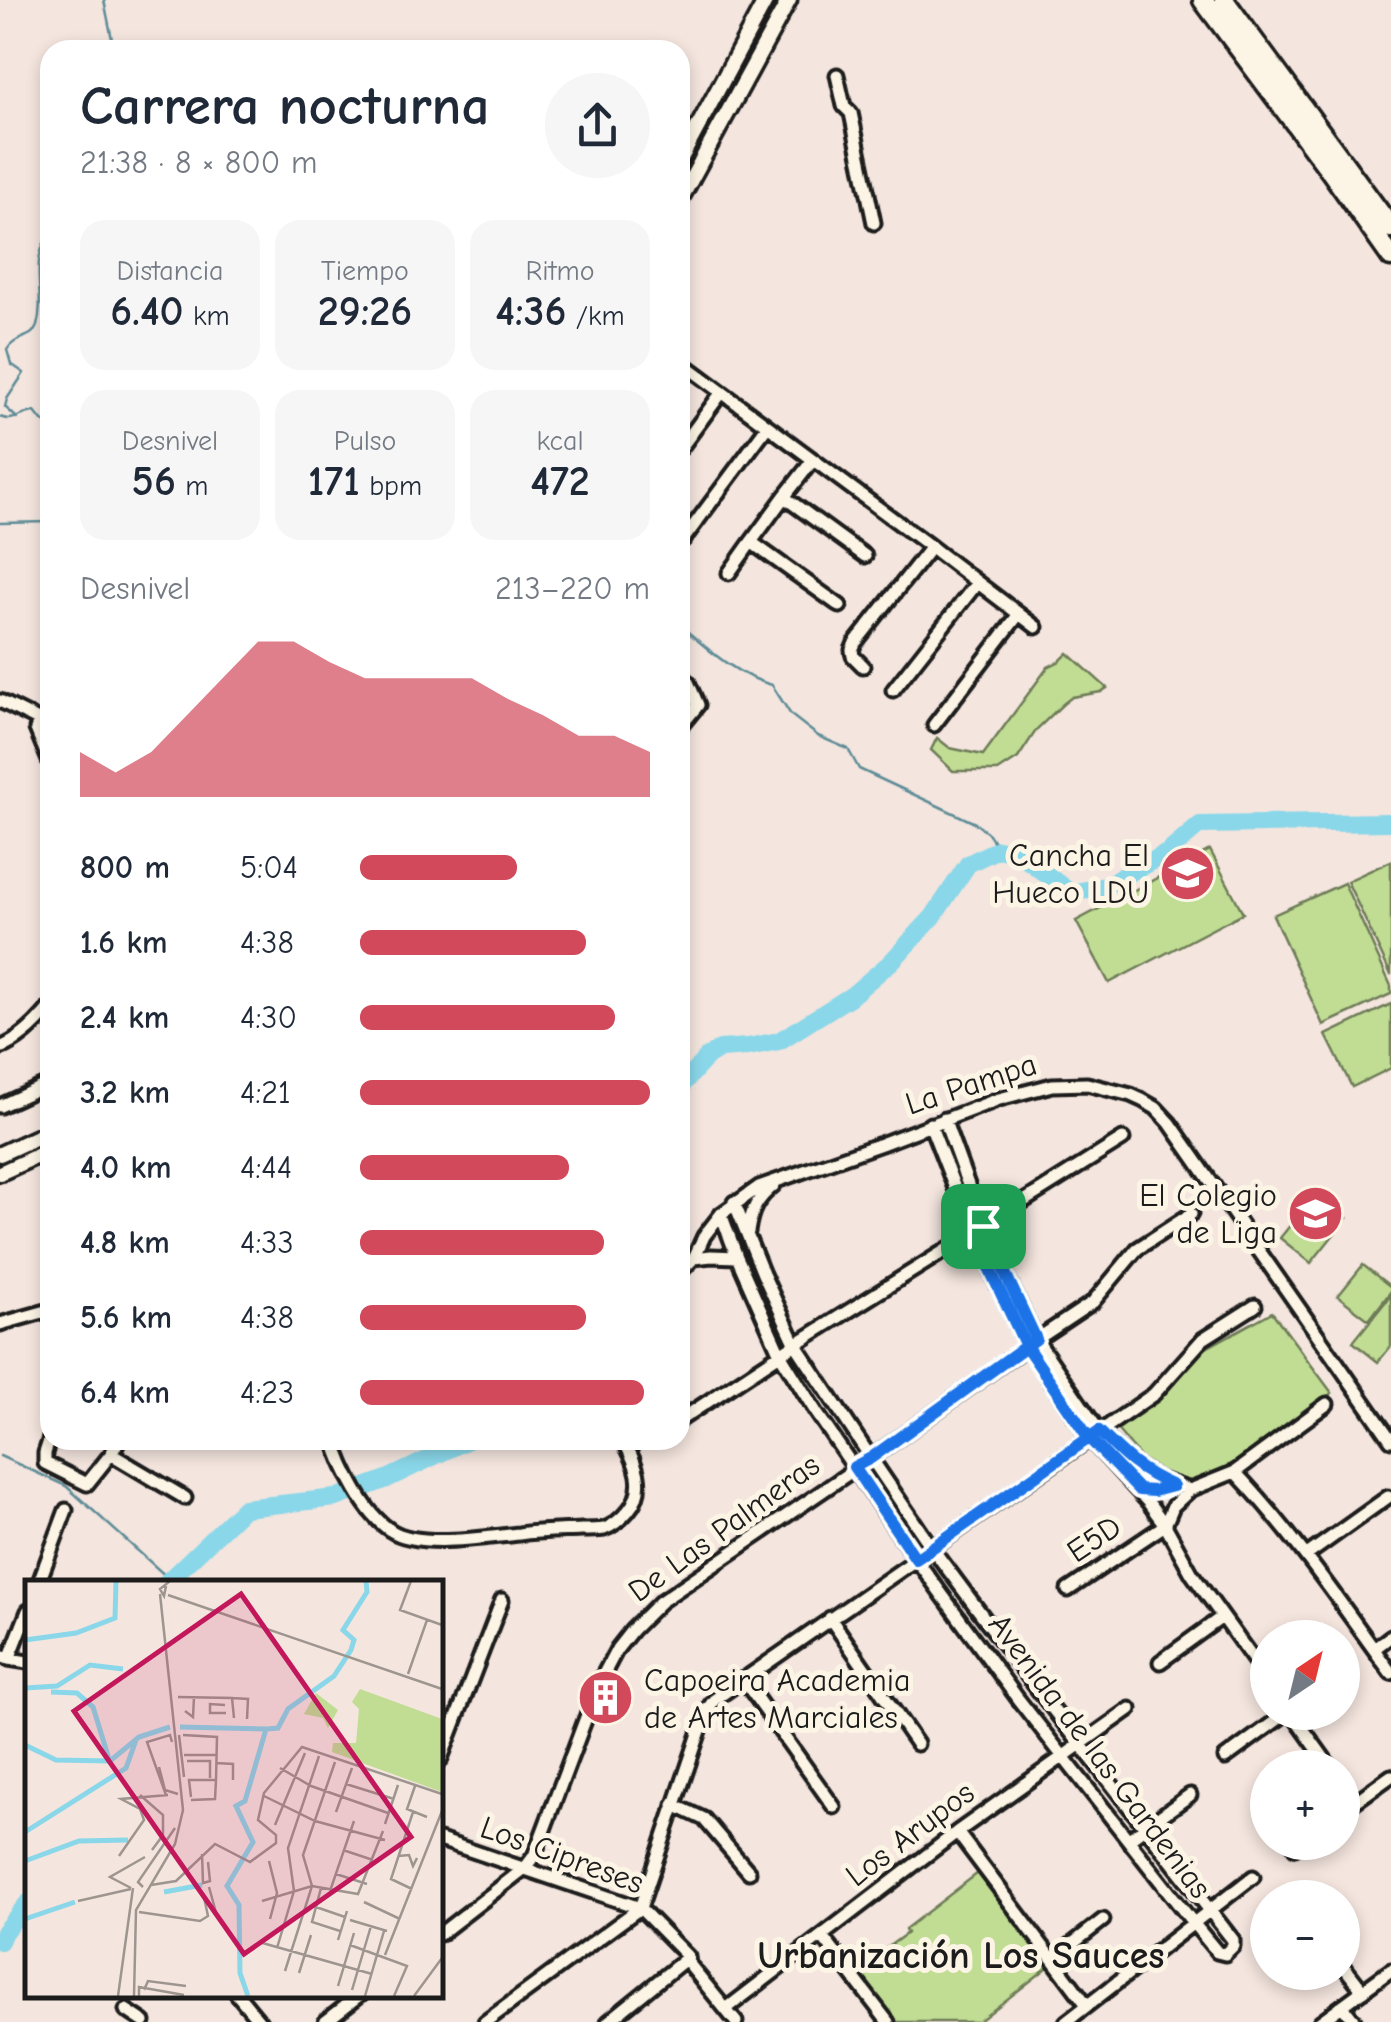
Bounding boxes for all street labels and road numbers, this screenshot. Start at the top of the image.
street label: La Pampa [901,1045,1041,1123]
street label: De Las Palmeras [621,1446,827,1610]
street label: E5D [1060,1508,1128,1570]
street label: Avenida de las Gardenias [981,1606,1219,1906]
street label: Los Arupos [839,1774,981,1894]
street label: Los Cipreses [475,1808,649,1902]

